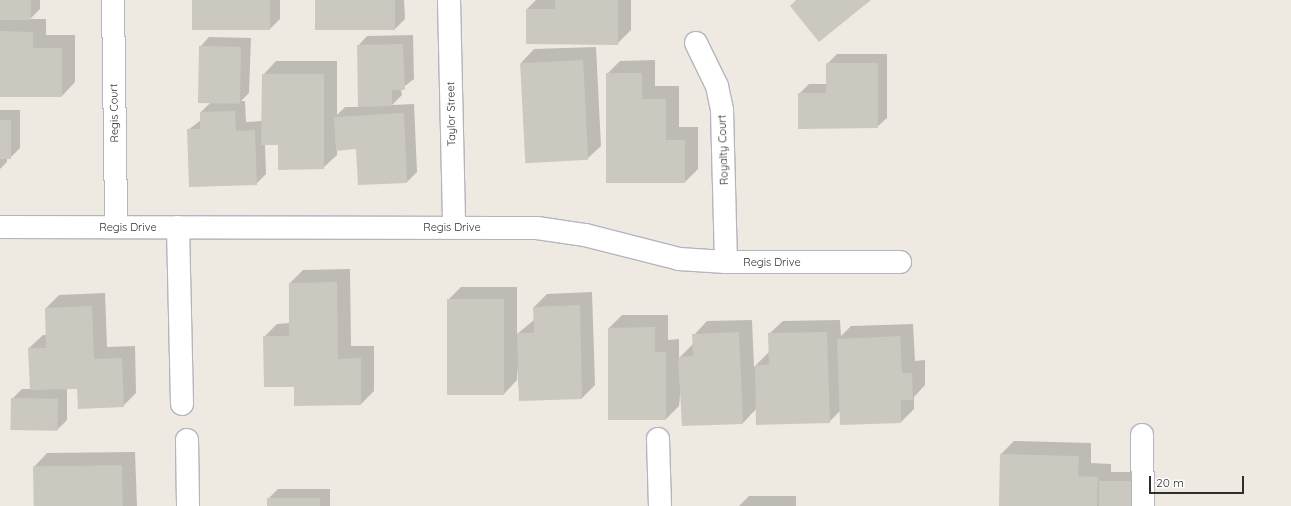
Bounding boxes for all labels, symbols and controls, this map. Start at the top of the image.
street label: Taylor Street [444,81,458,147]
street label: Regis Court [107,83,121,143]
street label: Royalty Court [715,115,731,185]
street label: Regis Drive [99,220,157,234]
street label: Regis Drive [423,220,481,234]
street label: Regis Drive [743,255,801,269]
scale bar [1151,468,1246,494]
text: 20 m [1156,475,1184,490]

